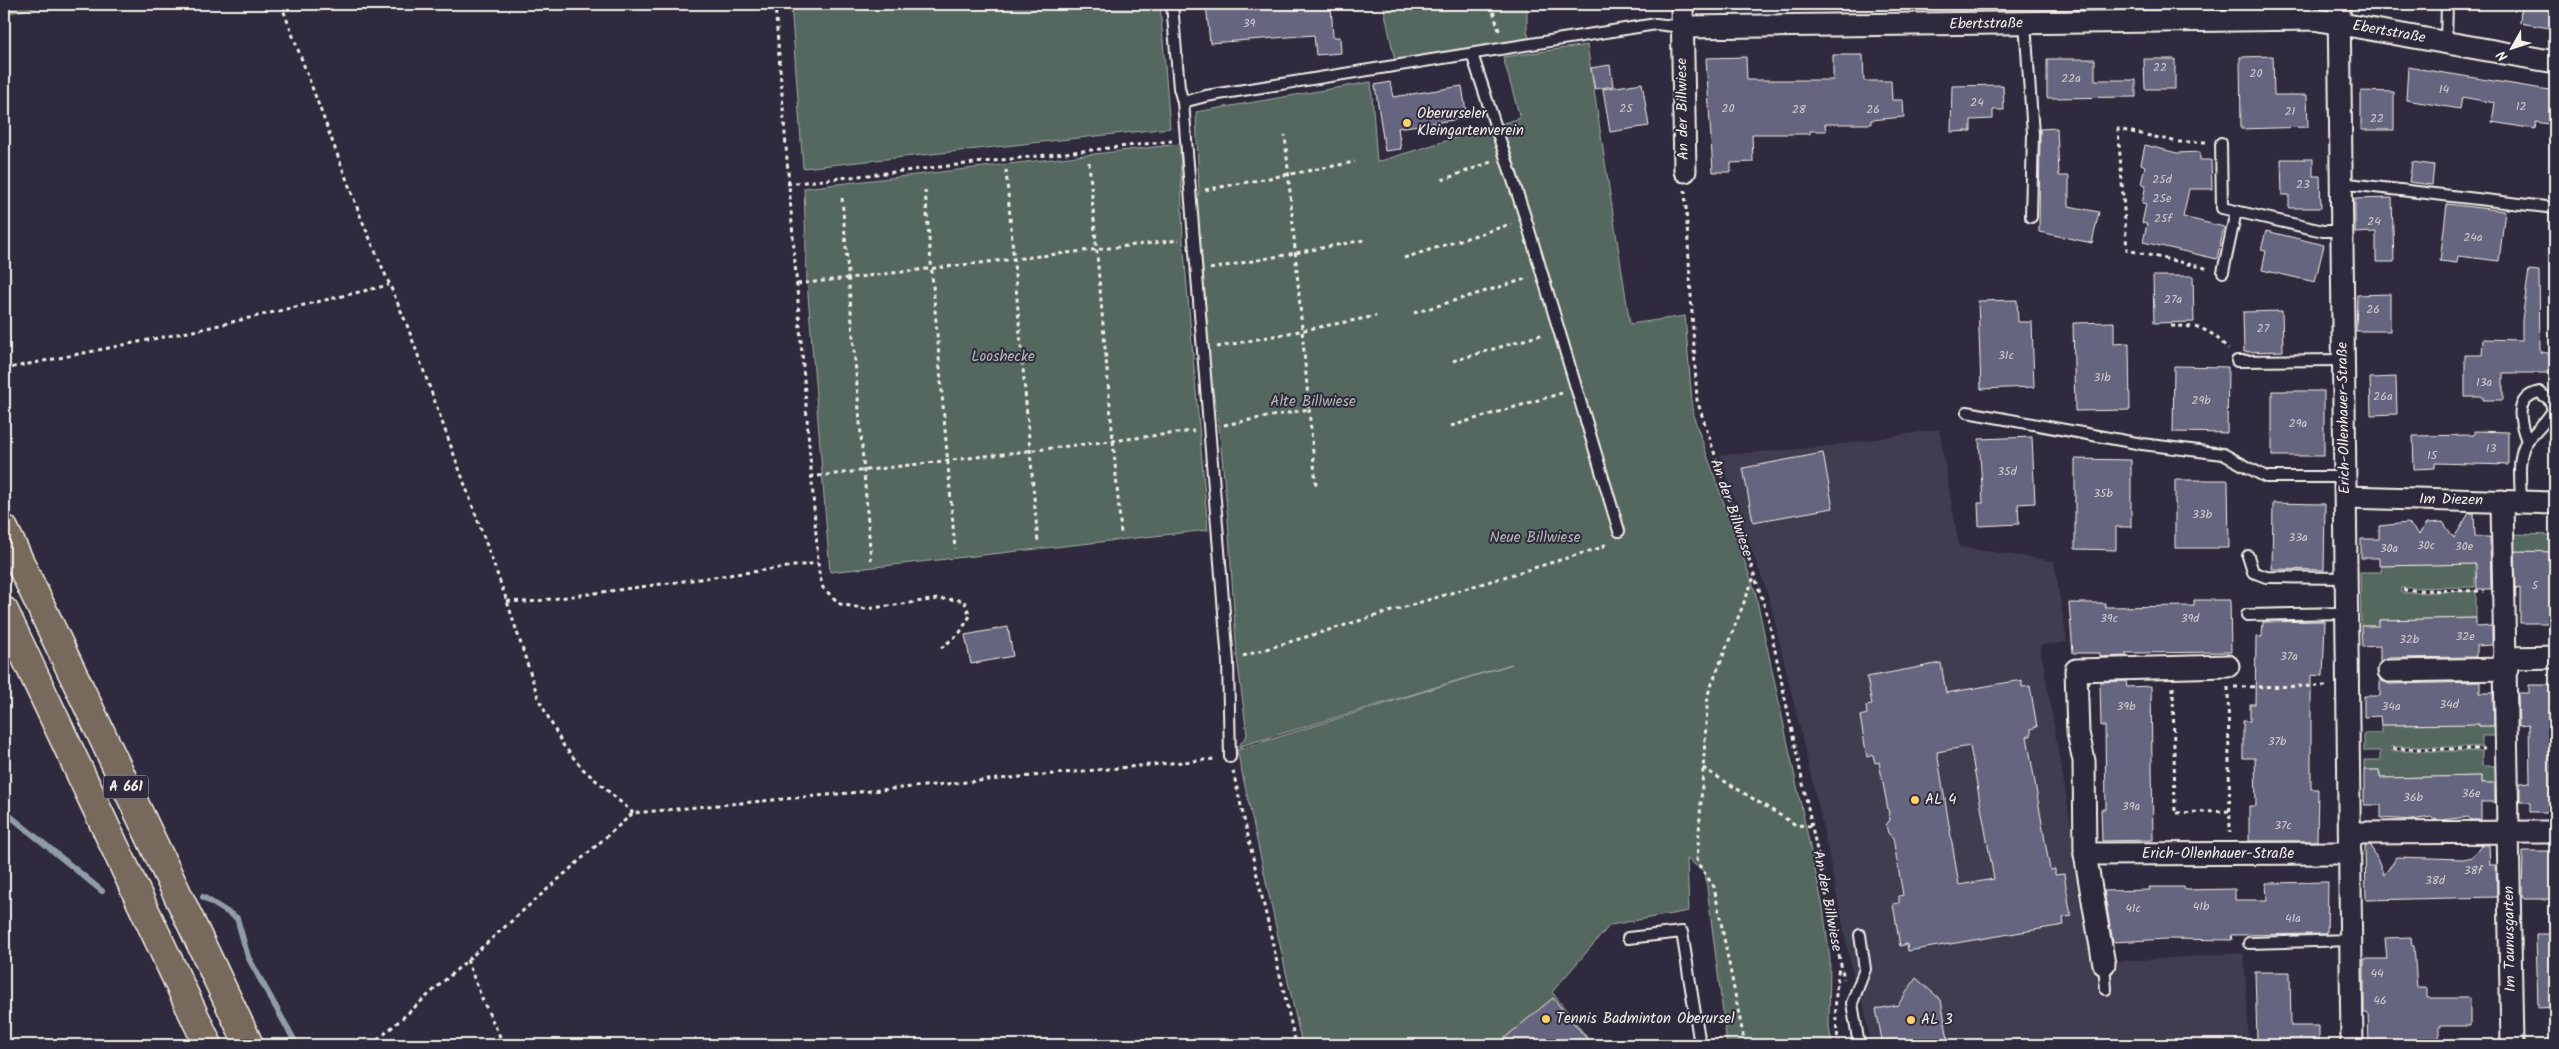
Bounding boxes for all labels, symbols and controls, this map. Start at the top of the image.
street label: Ebertstraße [1949,11,2023,37]
house number: 39 [1243,14,1255,33]
street label: Ebertstraße [2351,14,2428,50]
north arrow [2486,22,2536,72]
text: N [2491,45,2514,66]
street label: An der Billwiese [1670,57,1696,160]
house number: 22 [2153,58,2167,77]
house number: 20 [2250,64,2262,83]
house number: 22a [2061,69,2081,88]
house number: 14 [2439,80,2450,99]
house number: 24 [1970,93,1984,112]
house number: 12 [2516,97,2526,116]
house number: 25 [1619,99,1634,118]
house number: 20 [1722,99,1734,118]
house number: 28 [1792,100,1807,119]
house number: 26 [1866,100,1880,119]
place label: Oberurseler Kleingartenverein [1417,102,1524,143]
house number: 21 [2285,102,2296,121]
house number: 22 [2370,109,2384,128]
marker: Oberurseler Kleingartenverein [1401,117,1413,129]
house number: 25d [2152,170,2173,189]
house number: 23 [2296,175,2310,194]
house number: 25e [2153,189,2172,208]
house number: 25f [2154,209,2173,228]
house number: 24 [2367,212,2381,231]
house number: 24a [2463,228,2483,247]
house number: 27a [2164,290,2182,309]
house number: 26 [2366,300,2380,319]
house number: 27 [2257,319,2270,338]
street label: Erich-Ollenhauer-Straße [2331,341,2357,494]
park label: Looshecke [971,345,1035,369]
house number: 31c [1998,346,2014,365]
house number: 31b [2094,368,2111,387]
house number: 13a [2476,373,2492,392]
house number: 26a [2373,387,2393,406]
park label: Alte Billwiese [1270,390,1356,414]
house number: 29b [2191,391,2211,410]
house number: 29a [2289,414,2308,433]
house number: 13 [2486,439,2496,458]
house number: 15 [2427,446,2439,465]
street label: An der Billwiese [1703,456,1759,561]
house number: 35d [1997,462,2018,481]
house number: 35b [2093,484,2113,503]
street label: Im Diezen [2419,487,2483,513]
house number: 33b [2192,505,2213,524]
park label: Neue Billwiese [1490,526,1581,550]
house number: 33a [2288,528,2308,547]
house number: 30c [2417,536,2435,555]
house number: 30e [2455,537,2474,556]
house number: 30a [2380,539,2399,558]
house number: 5 [2532,576,2540,595]
house number: 39c [2100,609,2118,628]
house number: 39d [2181,609,2200,628]
house number: 32e [2455,627,2475,646]
house number: 32b [2399,630,2420,649]
house number: 37a [2280,647,2298,666]
house number: 34d [2439,695,2460,714]
house number: 39b [2116,697,2136,716]
house number: 34a [2381,697,2401,716]
house number: 37b [2268,732,2287,751]
road number: A 661 [104,776,148,799]
house number: 36e [2462,784,2481,803]
place label: AL 4 [1925,788,1957,812]
house number: 36b [2403,788,2424,807]
marker: AL 4 [1909,794,1921,806]
house number: 39a [2122,797,2141,816]
house number: 37c [2274,816,2292,835]
street label: Erich-Ollenhauer-Straße [2142,842,2294,866]
street label: An der Billwiese [1805,848,1849,954]
house number: 38f [2464,861,2484,880]
house number: 38d [2425,871,2446,890]
street label: Im Taunusgarten [2497,886,2523,992]
house number: 41b [2193,897,2210,916]
house number: 41c [2125,899,2141,918]
house number: 41a [2285,909,2301,928]
house number: 44 [2370,964,2384,983]
house number: 46 [2373,991,2387,1010]
place label: Tennis Badminton Oberursel [1556,1007,1735,1031]
place label: AL 3 [1921,1008,1953,1032]
marker: Tennis Badminton Oberursel [1540,1013,1552,1025]
marker: AL 3 [1905,1014,1917,1026]

